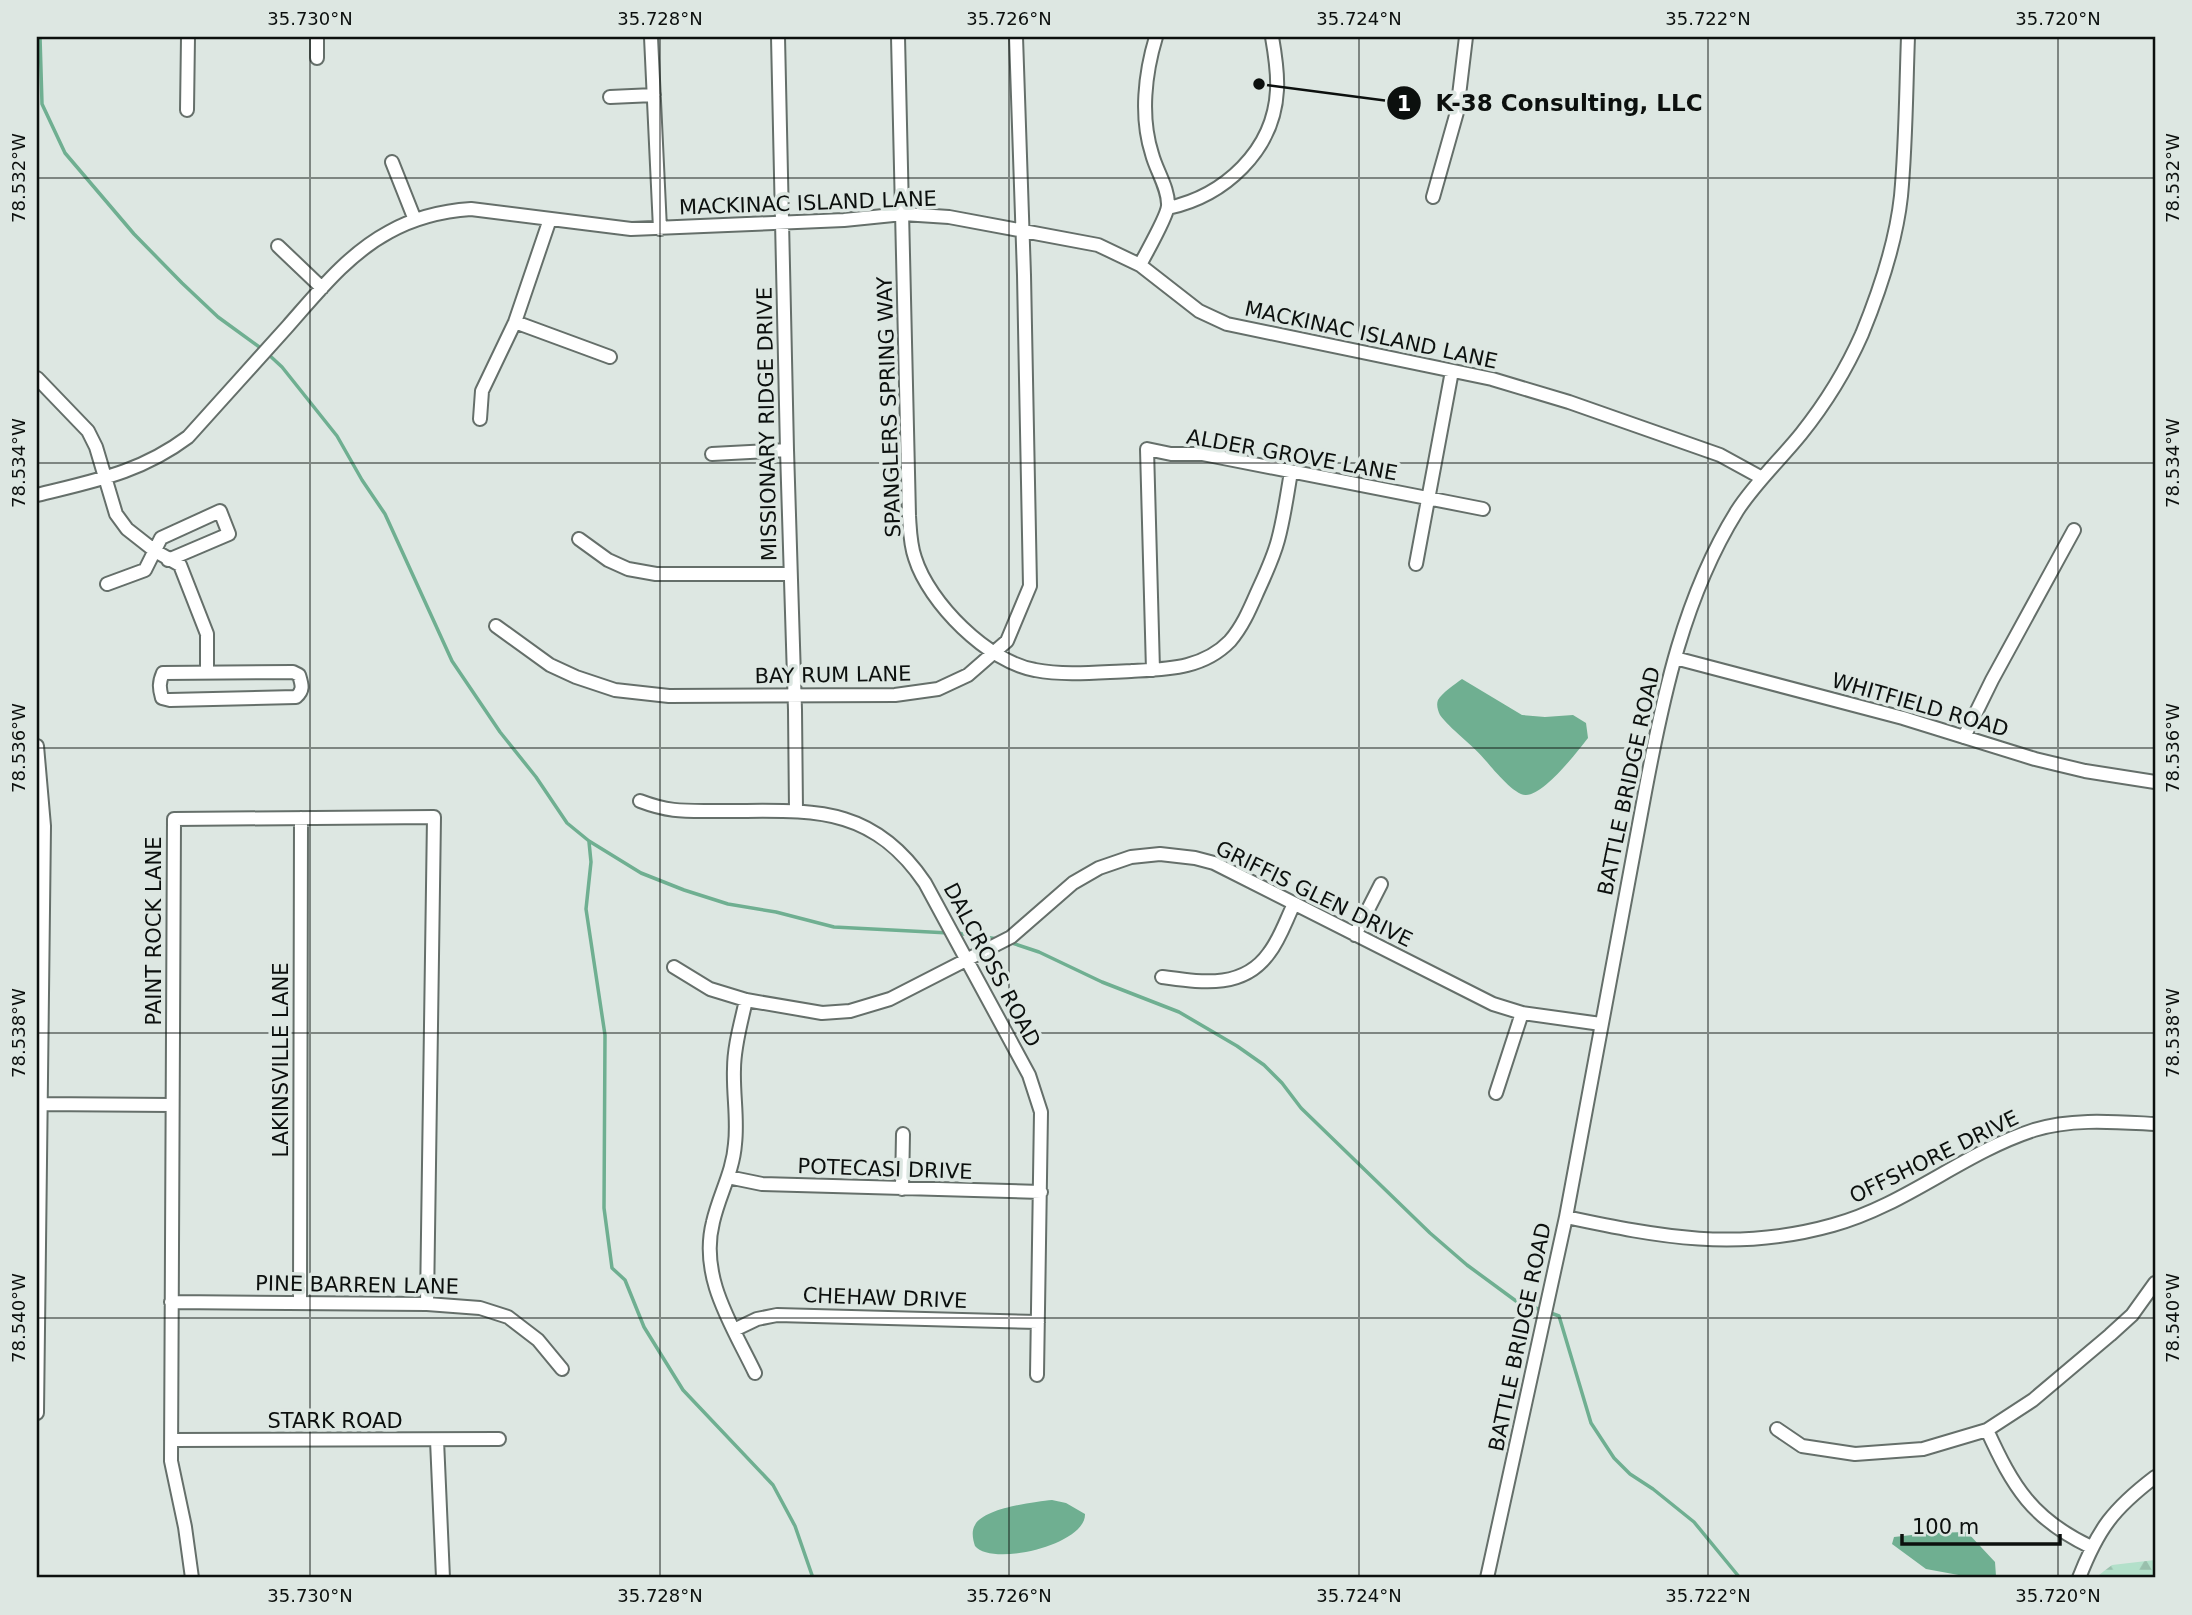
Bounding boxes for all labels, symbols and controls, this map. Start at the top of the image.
text: 35.730°N [267,8,353,29]
text: 35.728°N [617,8,703,29]
text: 35.726°N [966,8,1052,29]
text: 35.724°N [1316,8,1402,29]
text: 35.722°N [1665,8,1751,29]
text: 35.720°N [2015,8,2101,29]
callout: K-38 Consulting, LLC [1386,81,1716,125]
text: K-38 Consulting, LLC [1435,90,1703,116]
text: 1 [1397,92,1411,116]
text: 78.532°W [8,133,29,223]
text: 78.532°W [2162,133,2183,223]
street label: MACKINAC ISLAND LANE [679,187,937,219]
street label: SPANGLERS SPRING WAY [872,276,906,538]
street label: MISSIONARY RIDGE DRIVE [753,287,781,561]
street label: MACKINAC ISLAND LANE [1242,296,1500,374]
text: 78.534°W [8,418,29,508]
text: 78.534°W [2162,418,2183,508]
street label: ALDER GROVE LANE [1185,425,1399,485]
street label: BAY RUM LANE [754,662,912,688]
street label: BATTLE BRIDGE ROAD [1593,665,1665,897]
street label: WHITFIELD ROAD [1829,668,2011,742]
text: 78.536°W [8,703,29,793]
text: 78.536°W [2162,703,2183,793]
street label: GRIFFIS GLEN DRIVE [1212,836,1416,952]
street label: PAINT ROCK LANE [142,837,166,1025]
street label: DALCROSS ROAD [939,879,1045,1051]
street label: LAKINSVILLE LANE [269,963,293,1157]
text: 78.538°W [8,988,29,1078]
text: 78.538°W [2162,988,2183,1078]
street label: OFFSHORE DRIVE [1846,1106,2022,1208]
street label: POTECASI DRIVE [797,1154,973,1184]
street label: BATTLE BRIDGE ROAD [1484,1221,1556,1453]
street label: PINE BARREN LANE [255,1271,459,1299]
text: 78.540°W [8,1273,29,1363]
text: 78.540°W [2162,1273,2183,1363]
street label: CHEHAW DRIVE [802,1283,968,1313]
street label: STARK ROAD [267,1409,403,1433]
scale bar [1902,1503,2059,1547]
text: 100 m [1912,1515,1979,1539]
text: 35.730°N [267,1585,353,1606]
text: 35.728°N [617,1585,703,1606]
text: 35.726°N [966,1585,1052,1606]
text: 35.724°N [1316,1585,1402,1606]
text: 35.722°N [1665,1585,1751,1606]
text: 35.720°N [2015,1585,2101,1606]

